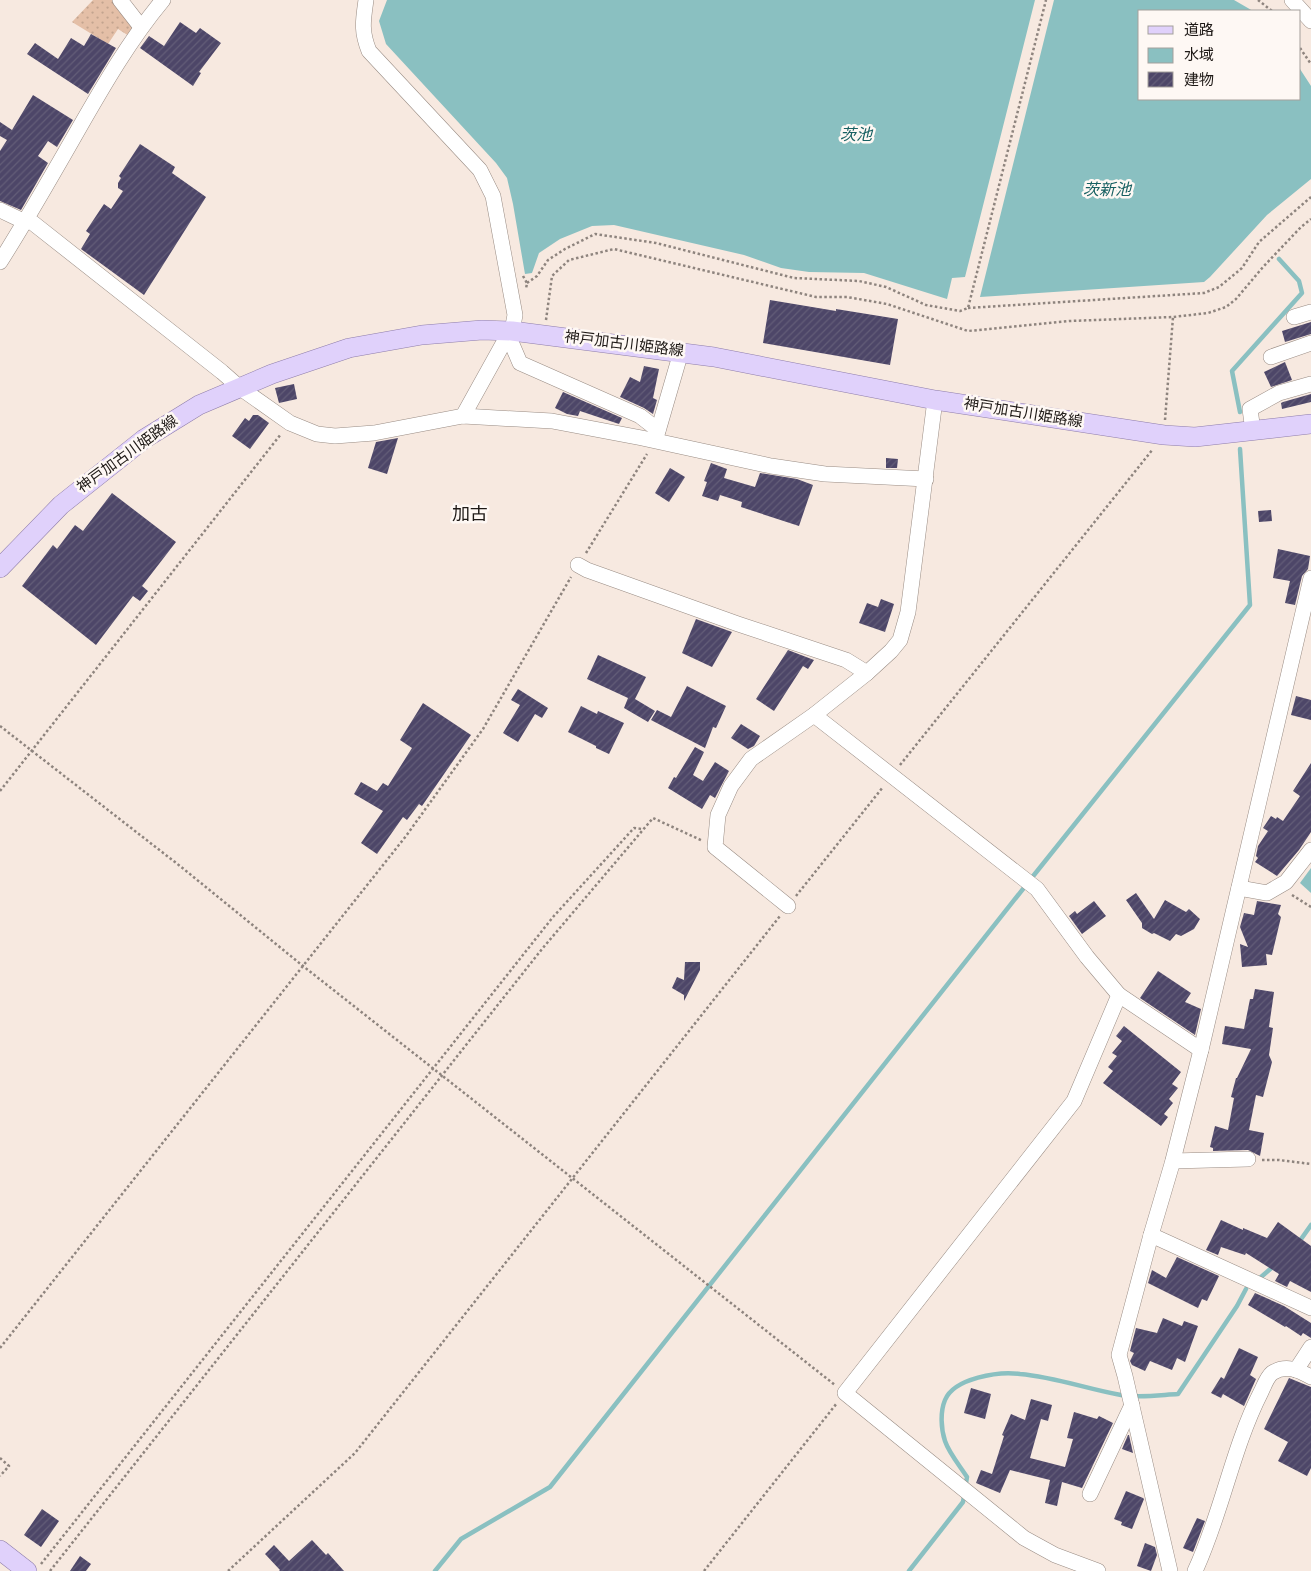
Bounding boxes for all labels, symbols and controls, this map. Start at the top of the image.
legend [1138,10,1301,100]
text: 道路 [1184,22,1214,41]
text: 水域 [1184,47,1214,66]
text: 建物 [1184,72,1214,91]
water label: 茨池 [840,126,874,146]
water label: 茨新池 [1083,181,1133,201]
street label: 神戸加古川姫路線 [563,328,685,362]
street label: 神戸加古川姫路線 [962,395,1084,433]
street label: 神戸加古川姫路線 [74,412,182,498]
district label: 加古 [452,504,488,527]

